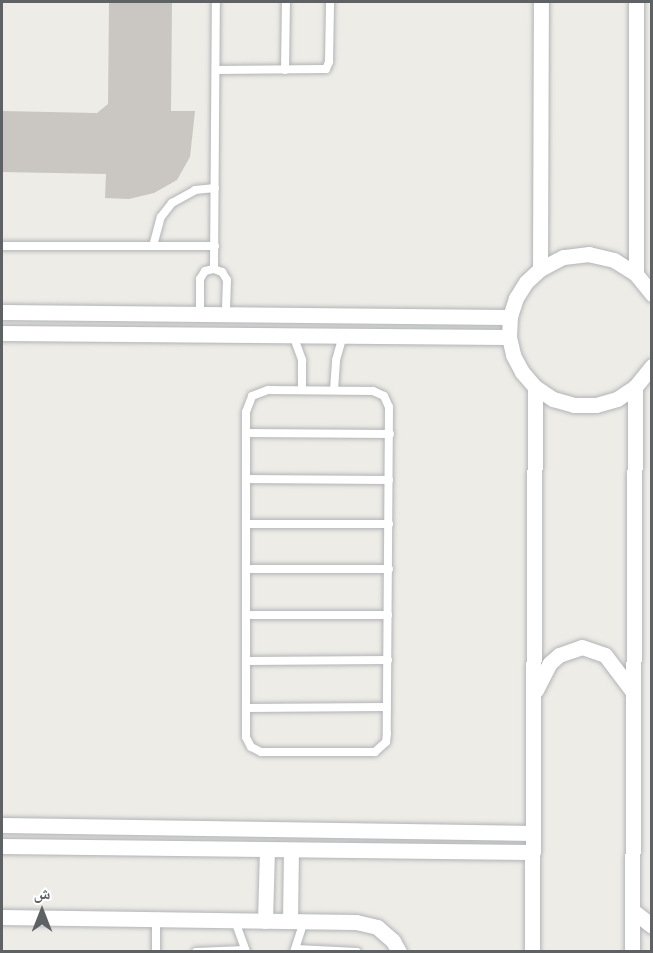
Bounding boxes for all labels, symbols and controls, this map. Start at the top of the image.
north arrow [12,881,72,941]
text: ش [34,883,50,903]

